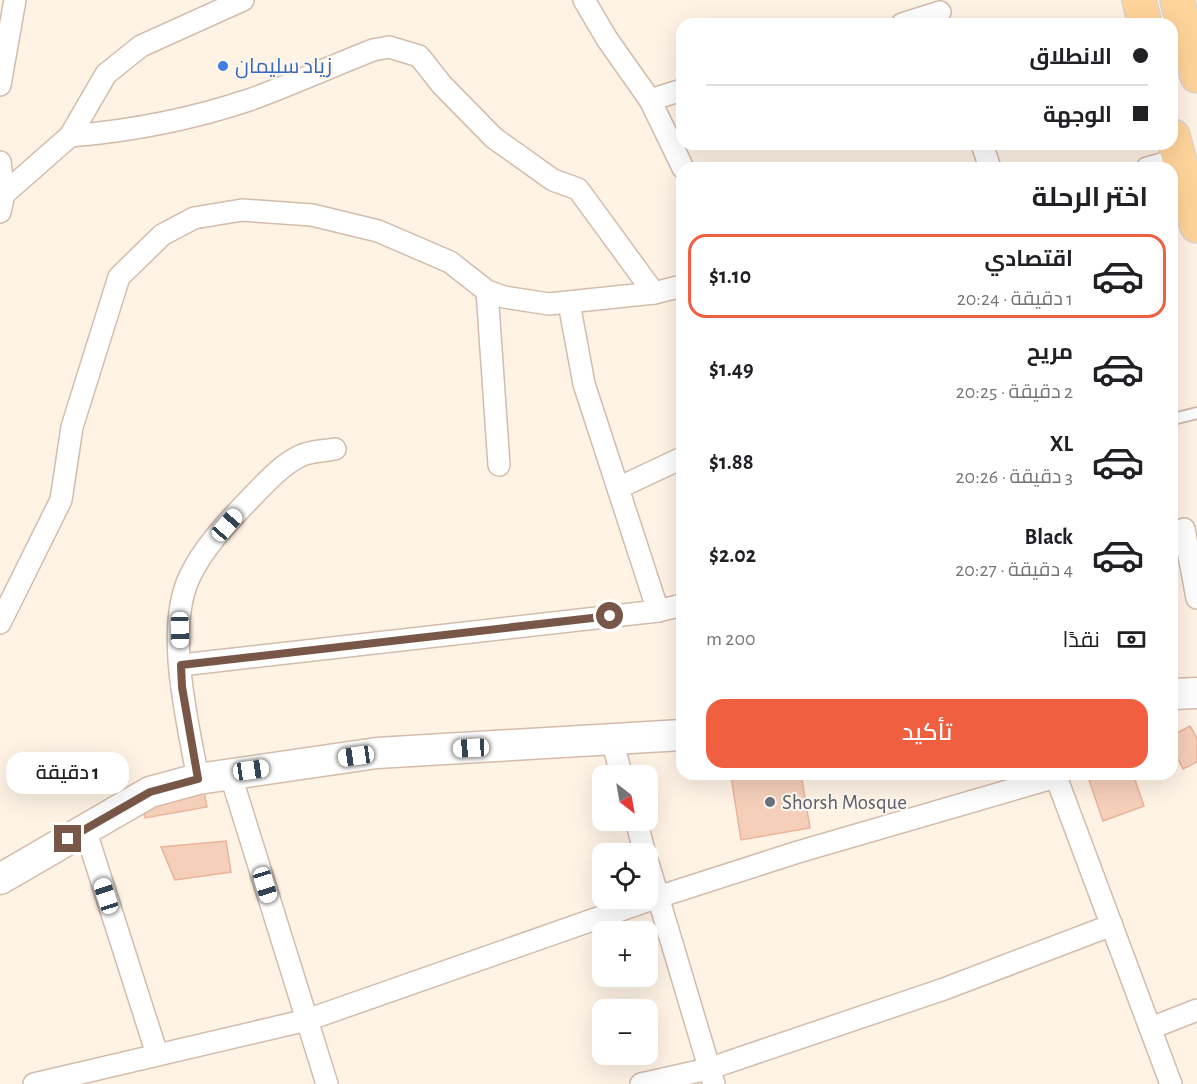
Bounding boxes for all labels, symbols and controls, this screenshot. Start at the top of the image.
text: الانطلاق [1029,46,1112,68]
place label: زياد سليمان [235,56,332,79]
marker: زياد سليمان [216,59,230,73]
text: الوجهة [1043,104,1112,126]
text: اختر الرحلة [1032,184,1148,211]
text: اقتصادي [984,248,1073,270]
icon: car [1091,249,1145,303]
text: $1.10 [709,265,751,287]
text: 1 دقيقة · 20:24 [957,289,1073,309]
text: مريح [1027,341,1073,363]
icon: car [1091,342,1145,396]
text: $1.49 [709,358,754,380]
text: 2 دقيقة · 20:25 [956,382,1073,402]
text: XL [1050,433,1073,455]
icon: car [1091,435,1145,489]
text: $1.88 [709,451,754,473]
text: 3 دقيقة · 20:26 [956,467,1073,487]
car [208,506,246,544]
text: Black [1025,526,1073,548]
icon: car [1091,528,1145,582]
text: $2.02 [709,544,756,566]
text: 4 دقيقة · 20:27 [955,560,1073,580]
route start [596,602,623,629]
car [171,612,189,648]
icon: cash [1115,623,1148,656]
text: 200 m [706,629,756,649]
text: نقدًا [1062,629,1100,651]
button: تأكيد [706,699,1148,768]
car [453,738,489,758]
car [337,745,375,767]
callout: 1 دقيقة [7,752,130,794]
car [232,759,270,781]
text: 1 دقيقة [36,763,99,783]
north arrow [592,765,658,831]
map controls [592,765,658,1065]
place label: Shorsh Mosque [782,792,907,813]
marker: Shorsh Mosque [763,795,777,809]
route end [54,825,81,852]
button: locate [592,843,658,909]
car [251,865,279,905]
car [92,876,120,916]
button: + [592,921,658,987]
button: − [592,999,658,1065]

